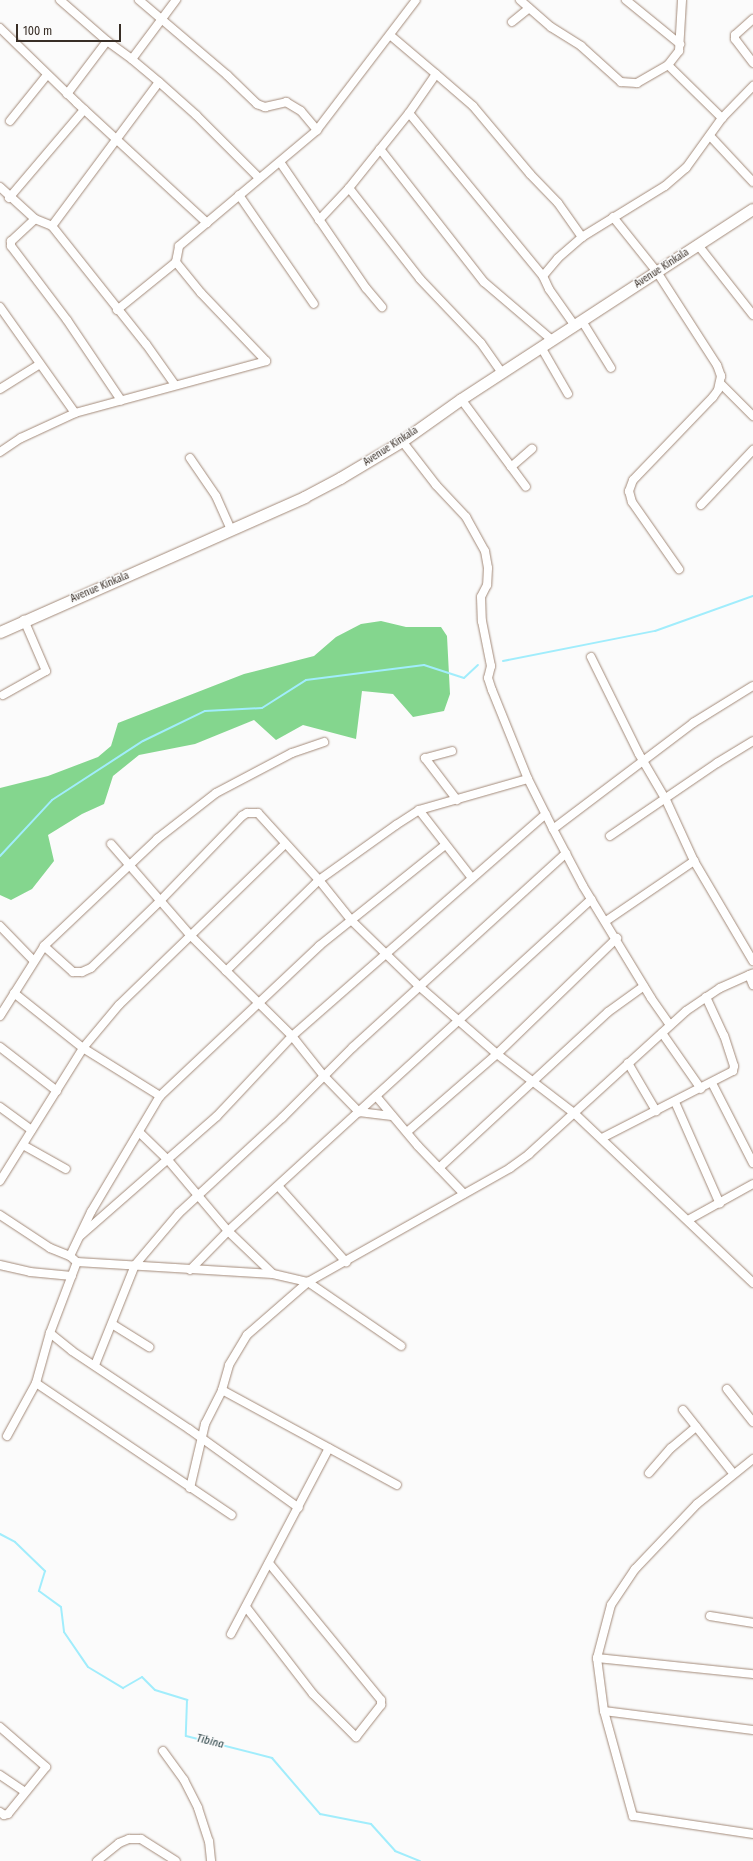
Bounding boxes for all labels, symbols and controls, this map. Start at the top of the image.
scale bar [18,16,123,42]
text: 100 m [23,24,52,38]
street label: Avenue Kinkala [633,247,691,291]
street label: Avenue Kinkala [362,425,420,469]
street label: Avenue Kinkala [69,570,131,606]
water label: Tibina [195,1732,225,1752]

